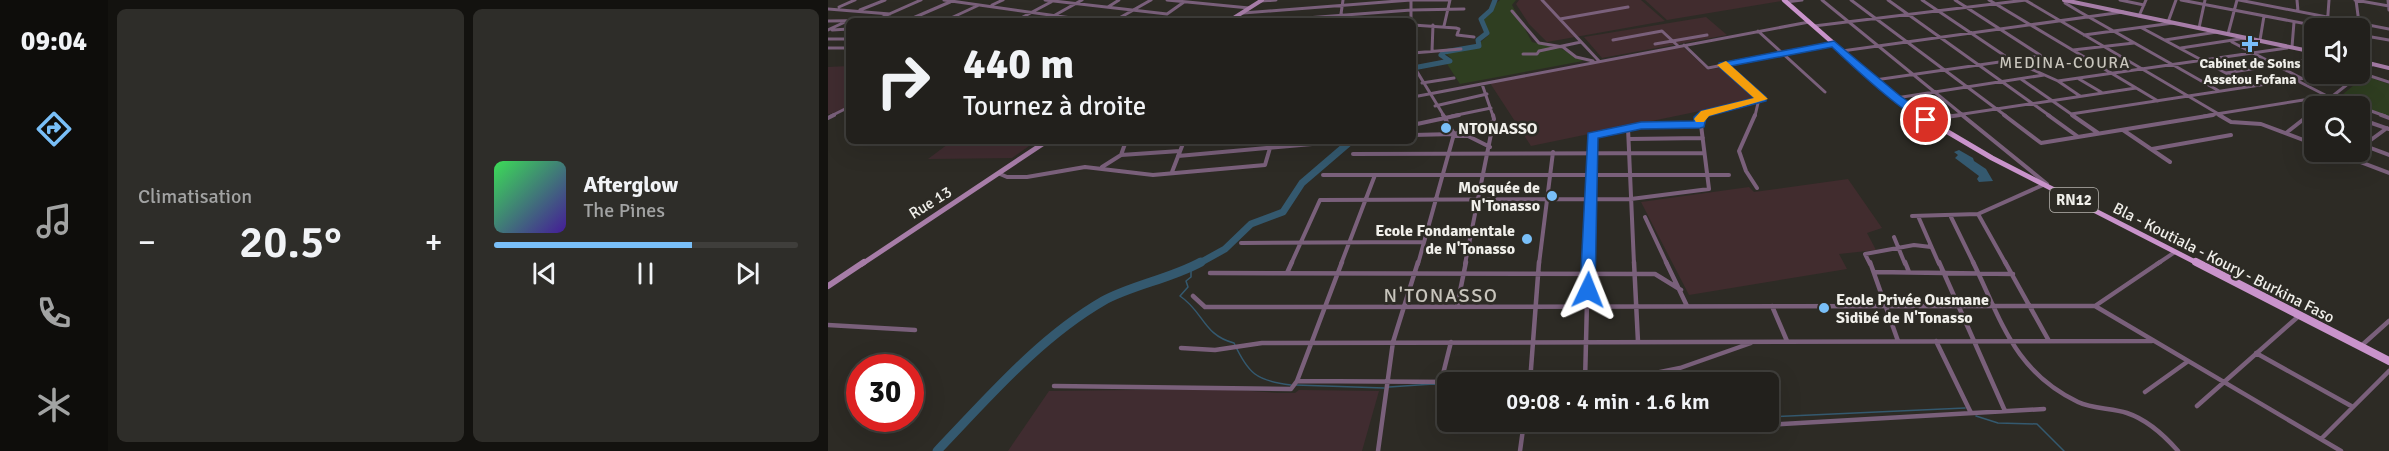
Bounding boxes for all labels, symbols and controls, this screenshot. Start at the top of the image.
map controls [2304,18,2370,162]
button: sound [2304,18,2370,84]
text: 09:04 [21,25,87,58]
marker: Cabinet de Soins Assetou Fofana [2241,35,2259,53]
text: 440 m [963,39,1074,90]
icon: right [864,42,942,120]
district label: MEDINA-COURA [1999,53,2131,73]
place label: Cabinet de Soins Assetou Fofana [2200,55,2301,88]
text: Tournez à droite [963,90,1146,123]
pin [1900,94,1951,145]
button: search [2304,96,2370,162]
icon: arrive [1909,103,1942,136]
icon: directions [33,108,75,150]
place label: NTONASSO [1458,119,1538,139]
marker: NTONASSO [1439,121,1453,135]
text: Afterglow [584,171,678,198]
place label: Mosquée de N'Tonasso [1458,178,1540,216]
street label: Rue 13 [905,182,956,224]
text: Climatisation [138,184,252,209]
road number: RN12 [2050,188,2098,212]
marker: Mosquée de N'Tonasso [1545,189,1559,203]
text: The Pines [584,198,665,223]
street label: Bla - Koutiala - Koury - Burkina Faso [2109,198,2338,328]
icon: music [33,200,75,242]
text: 20.5° [239,215,342,270]
place label: Ecole Fondamentale de N'Tonasso [1375,221,1515,259]
text: − [138,222,156,263]
text: + [425,222,443,263]
marker: Ecole Fondamentale de N'Tonasso [1520,232,1534,246]
icon: previous [528,257,561,290]
icon: pause [629,257,662,290]
icon: next [731,257,764,290]
position arrow [1556,258,1620,322]
district label: N'TONASSO [1384,283,1498,308]
place label: Ecole Privée Ousmane Sidibé de N'Tonasso [1836,290,1989,328]
icon: phone [33,292,75,334]
marker: Ecole Privée Ousmane Sidibé de N'Tonasso [1817,301,1831,315]
speed limit sign: 30 [846,354,924,432]
icon: climate [33,384,75,426]
text: 09:08 · 4 min · 1.6 km [1506,388,1710,415]

